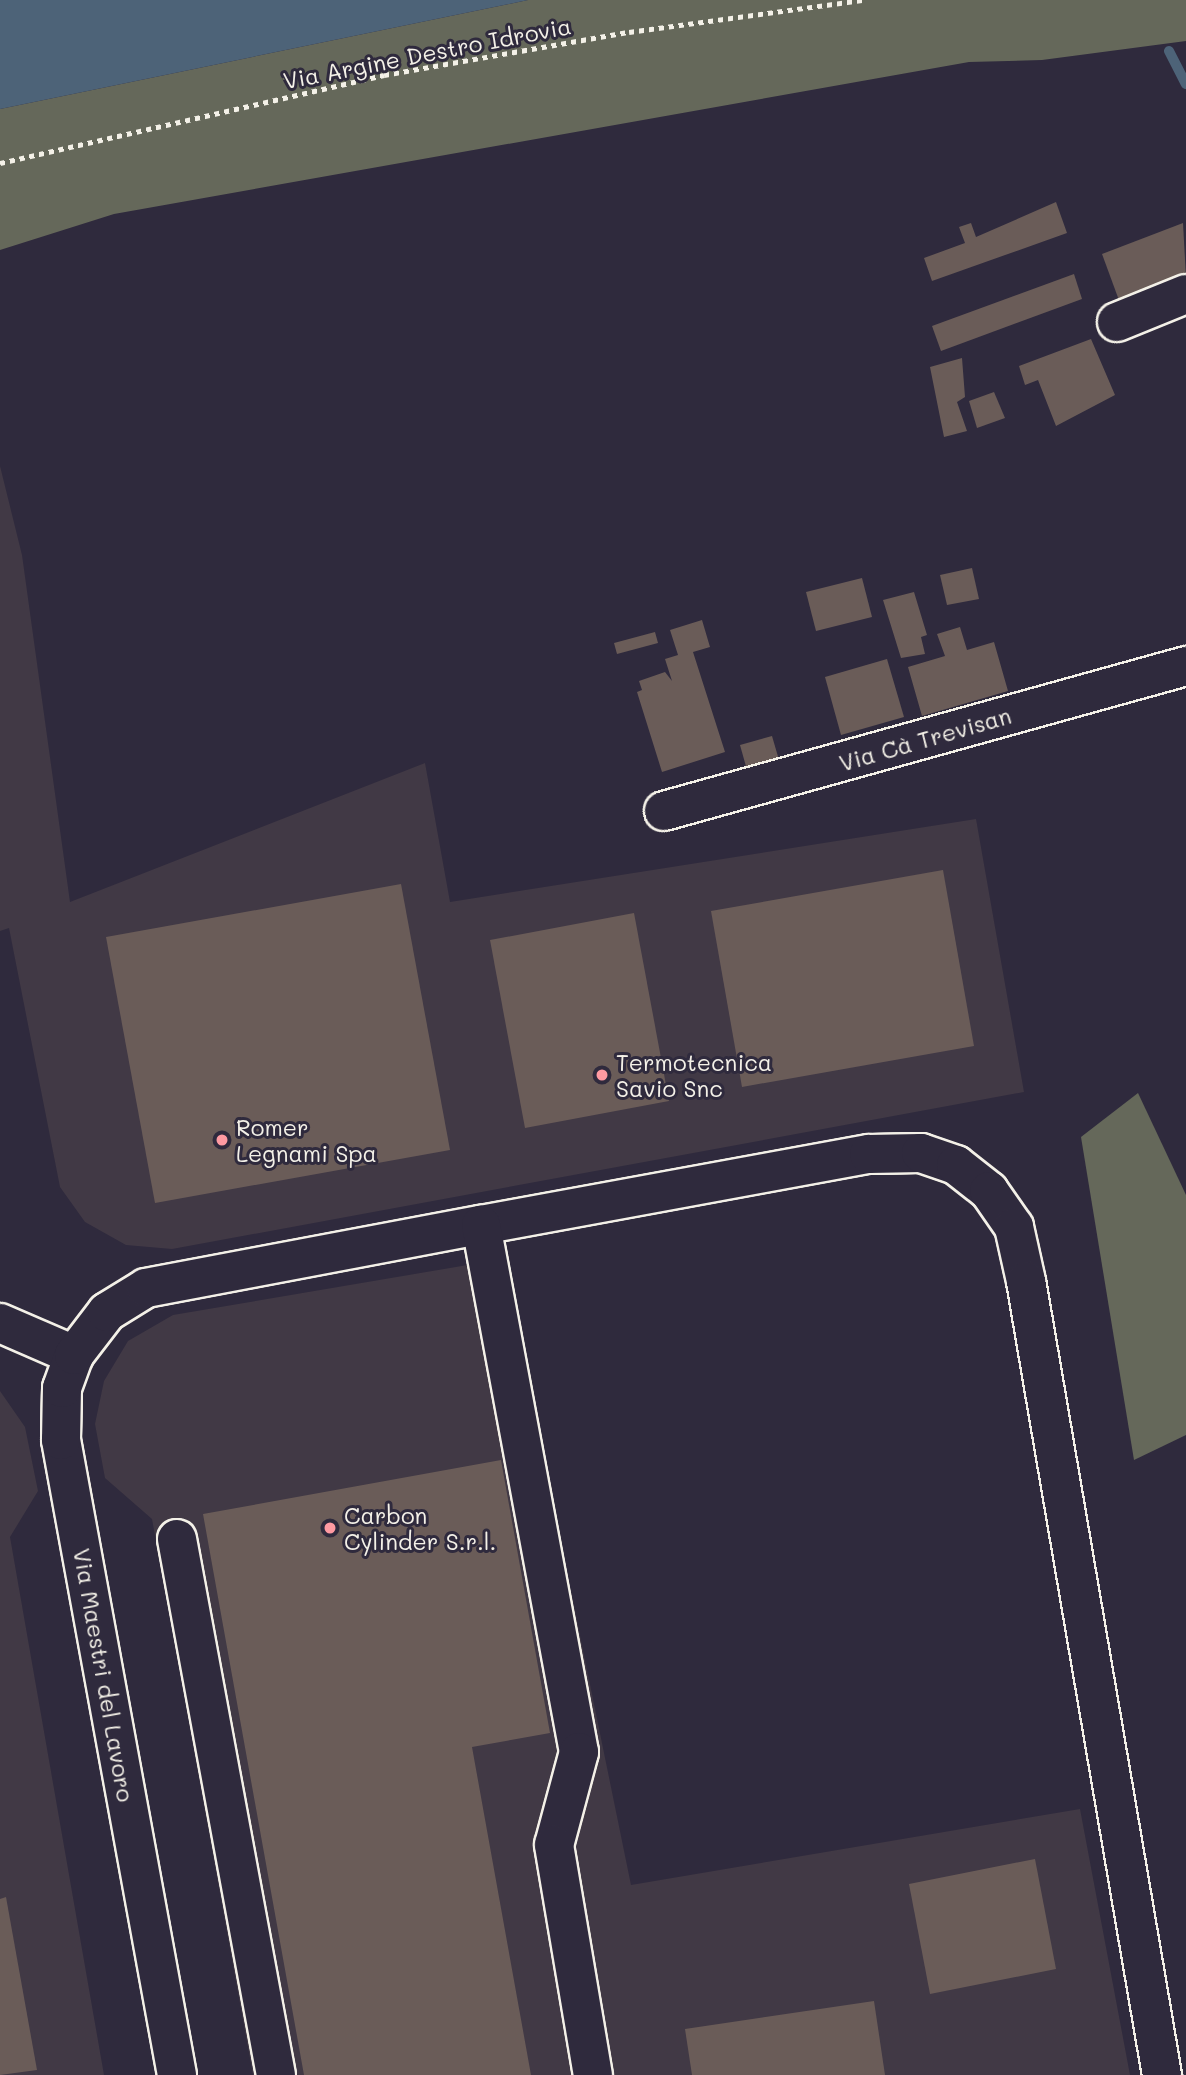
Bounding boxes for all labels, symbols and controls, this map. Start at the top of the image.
street label: Via Argine Destro Idrovia [281,12,573,94]
street label: Via Cà Trevisan [836,701,1014,777]
place label: Termotecnica Savio Snc [616,1048,772,1102]
marker: Termotecnica Savio Snc [594,1067,610,1083]
place label: Romer Legnami Spa [236,1113,377,1167]
marker: Romer Legnami Spa [214,1132,230,1148]
place label: Carbon Cylinder S.r.l. [344,1501,496,1555]
marker: Carbon Cylinder S.r.l. [322,1520,338,1536]
street label: Via Maestri del Lavoro [68,1546,140,1804]

